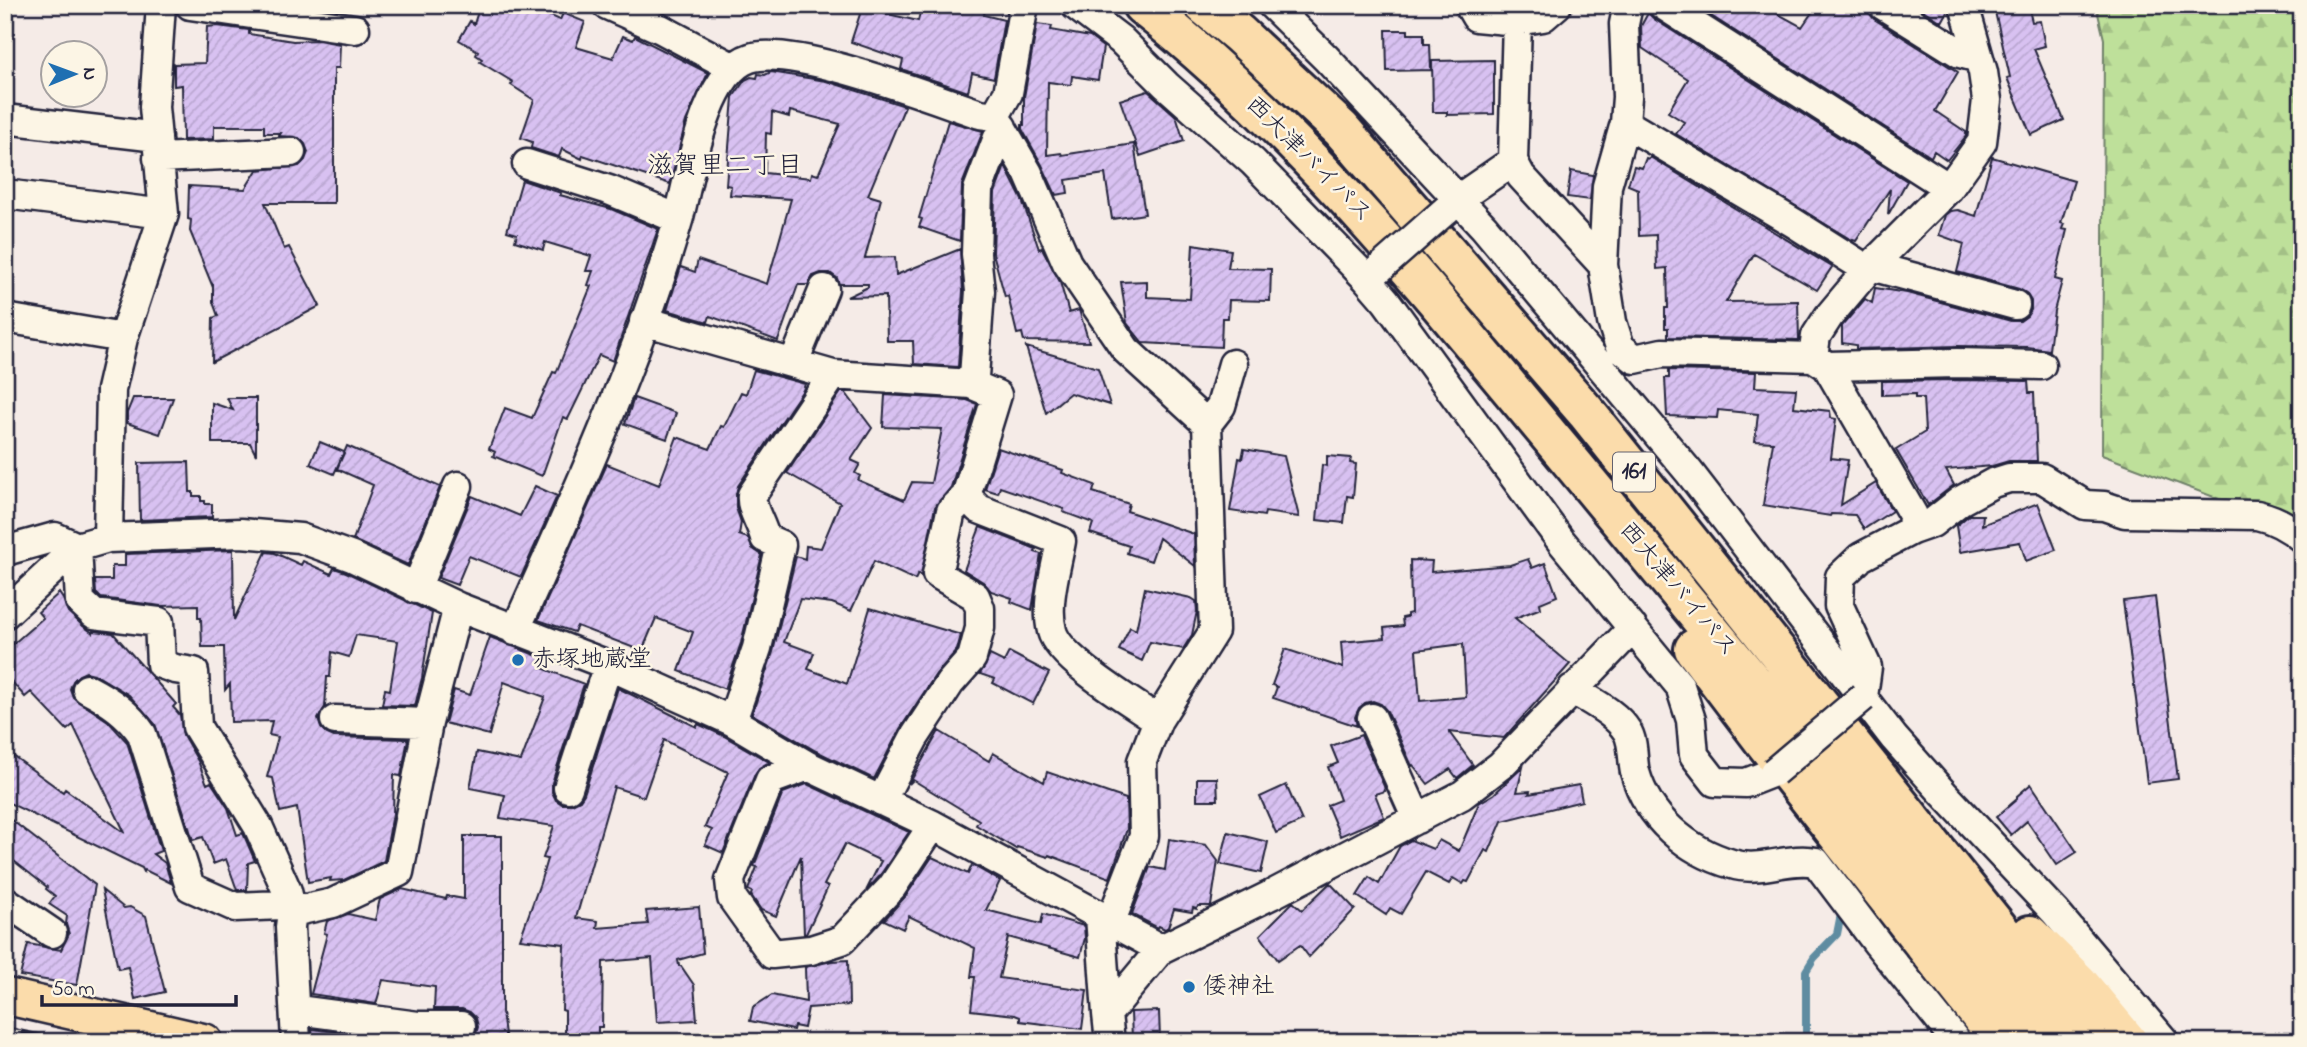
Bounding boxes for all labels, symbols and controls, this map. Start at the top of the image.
north arrow [38,38,108,108]
text: N [75,67,102,81]
street label: 西大津バイパス [1236,88,1380,232]
district label: 滋賀里二丁目 [647,148,803,186]
road number: 161 [1613,452,1655,492]
street label: 西大津バイパス [1610,515,1744,665]
place label: 赤塚地蔵堂 [532,643,652,678]
marker: 赤塚地蔵堂 [510,652,526,668]
scale bar [42,963,236,1007]
place label: 倭神社 [1203,970,1275,1005]
text: 50 m [52,975,95,1005]
marker: 倭神社 [1181,979,1197,995]

